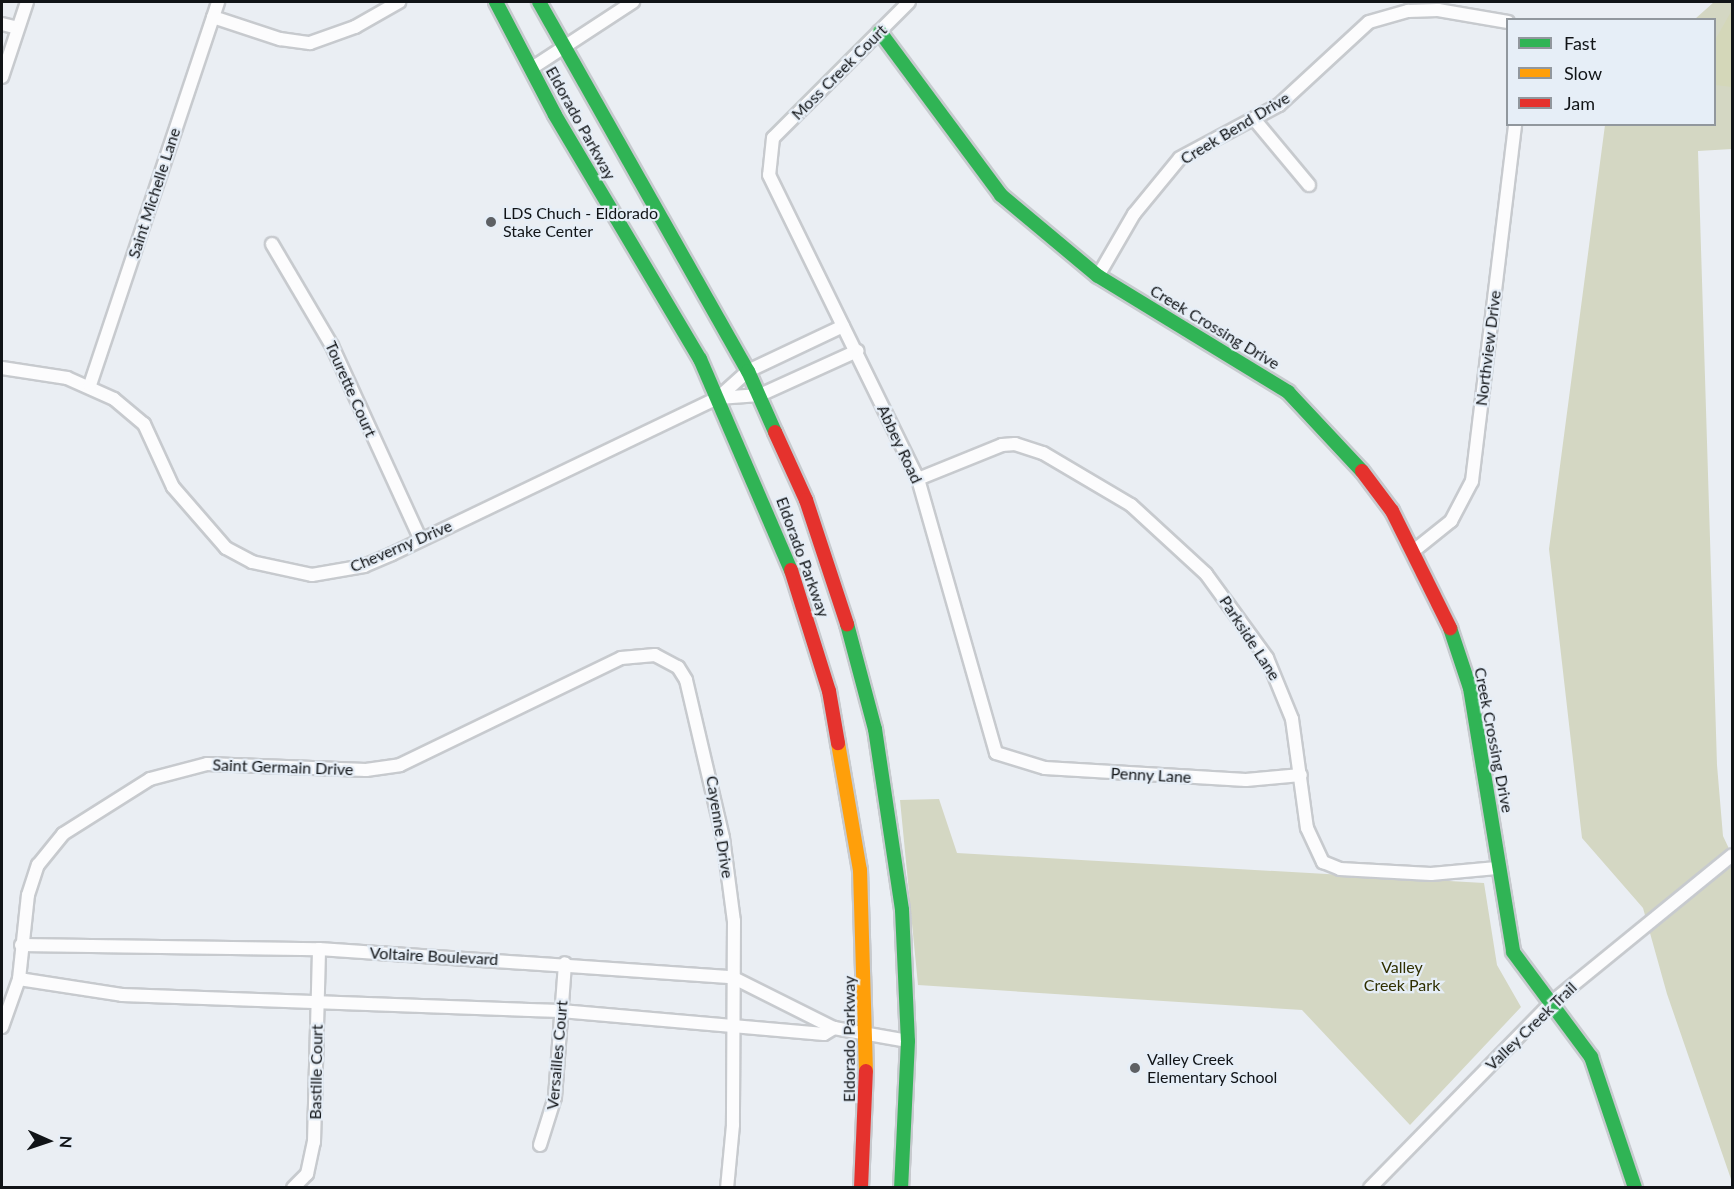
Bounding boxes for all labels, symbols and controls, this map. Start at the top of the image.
legend [1506,18,1716,126]
street label: Moss Creek Court [787,20,891,124]
text: Fast [1564,32,1596,54]
text: Slow [1564,62,1602,84]
street label: Eldorado Parkway [542,63,620,183]
street label: Creek Bend Drive [1177,88,1293,168]
text: Jam [1564,92,1595,114]
street label: Saint Michelle Lane [124,125,184,261]
place label: LDS Chuch - Eldorado Stake Center [503,203,658,241]
marker: LDS Chuch - Eldorado Stake Center [484,215,498,229]
street label: Creek Crossing Drive [1147,281,1283,373]
street label: Northview Drive [1471,289,1505,407]
street label: Tourette Court [321,338,381,440]
street label: Abbey Road [873,402,927,486]
street label: Eldorado Parkway [772,494,834,620]
street label: Cheverny Drive [347,516,455,576]
street label: Parkside Lane [1216,592,1284,684]
street label: Creek Crossing Drive [1470,666,1518,814]
street label: Saint Germain Drive [212,755,354,779]
street label: Penny Lane [1110,763,1192,787]
street label: Cayenne Drive [702,774,738,880]
street label: Voltaire Boulevard [369,943,499,969]
park label: Valley Creek Park [1364,957,1440,995]
street label: Eldorado Parkway [839,976,859,1102]
street label: Valley Creek Trail [1481,977,1581,1075]
street label: Versailles Court [543,1000,571,1110]
street label: Bastille Court [306,1024,326,1120]
place label: Valley Creek Elementary School [1147,1049,1278,1087]
marker: Valley Creek Elementary School [1128,1061,1142,1075]
north arrow [18,1111,78,1171]
text: N [57,1135,76,1149]

